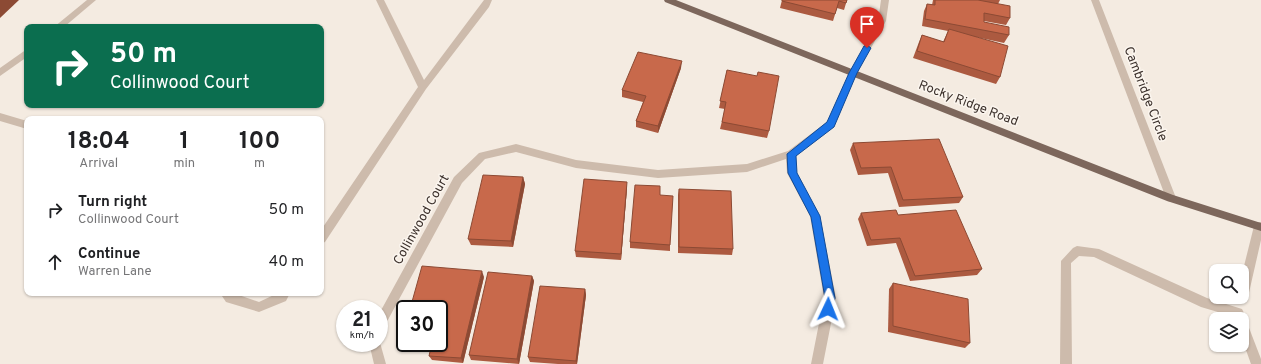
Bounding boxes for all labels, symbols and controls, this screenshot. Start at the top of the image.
pin [850,7.0,884,48]
icon: arrive [856,13,878,35]
text: 50 m [110,37,177,73]
icon: right [44,40,96,92]
street label: Cambridge Circle [1120,44,1170,144]
text: Collinwood Court [110,72,250,95]
street label: Rocky Ridge Road [916,78,1020,130]
text: 18:04 [68,127,130,157]
text: 1 [179,127,189,157]
text: 100 [239,127,280,157]
text: Arrival [79,156,118,172]
text: min [173,156,195,172]
text: m [254,156,265,172]
street label: Collinwood Court [391,172,453,268]
text: Turn right [78,193,147,212]
icon: right [44,199,66,221]
text: 50 m [269,201,304,220]
text: Collinwood Court [78,212,179,228]
text: Continue [78,245,140,264]
icon: ahead [44,251,66,273]
text: 40 m [269,253,304,272]
text: Warren Lane [78,264,152,280]
map controls [1209,264,1249,352]
button: search [1209,264,1249,304]
position arrow [807,288,849,330]
speed limit sign: 30 [396,300,448,352]
text: 21 [352,308,372,334]
button: layers [1209,312,1249,352]
text: km/h [350,329,374,342]

